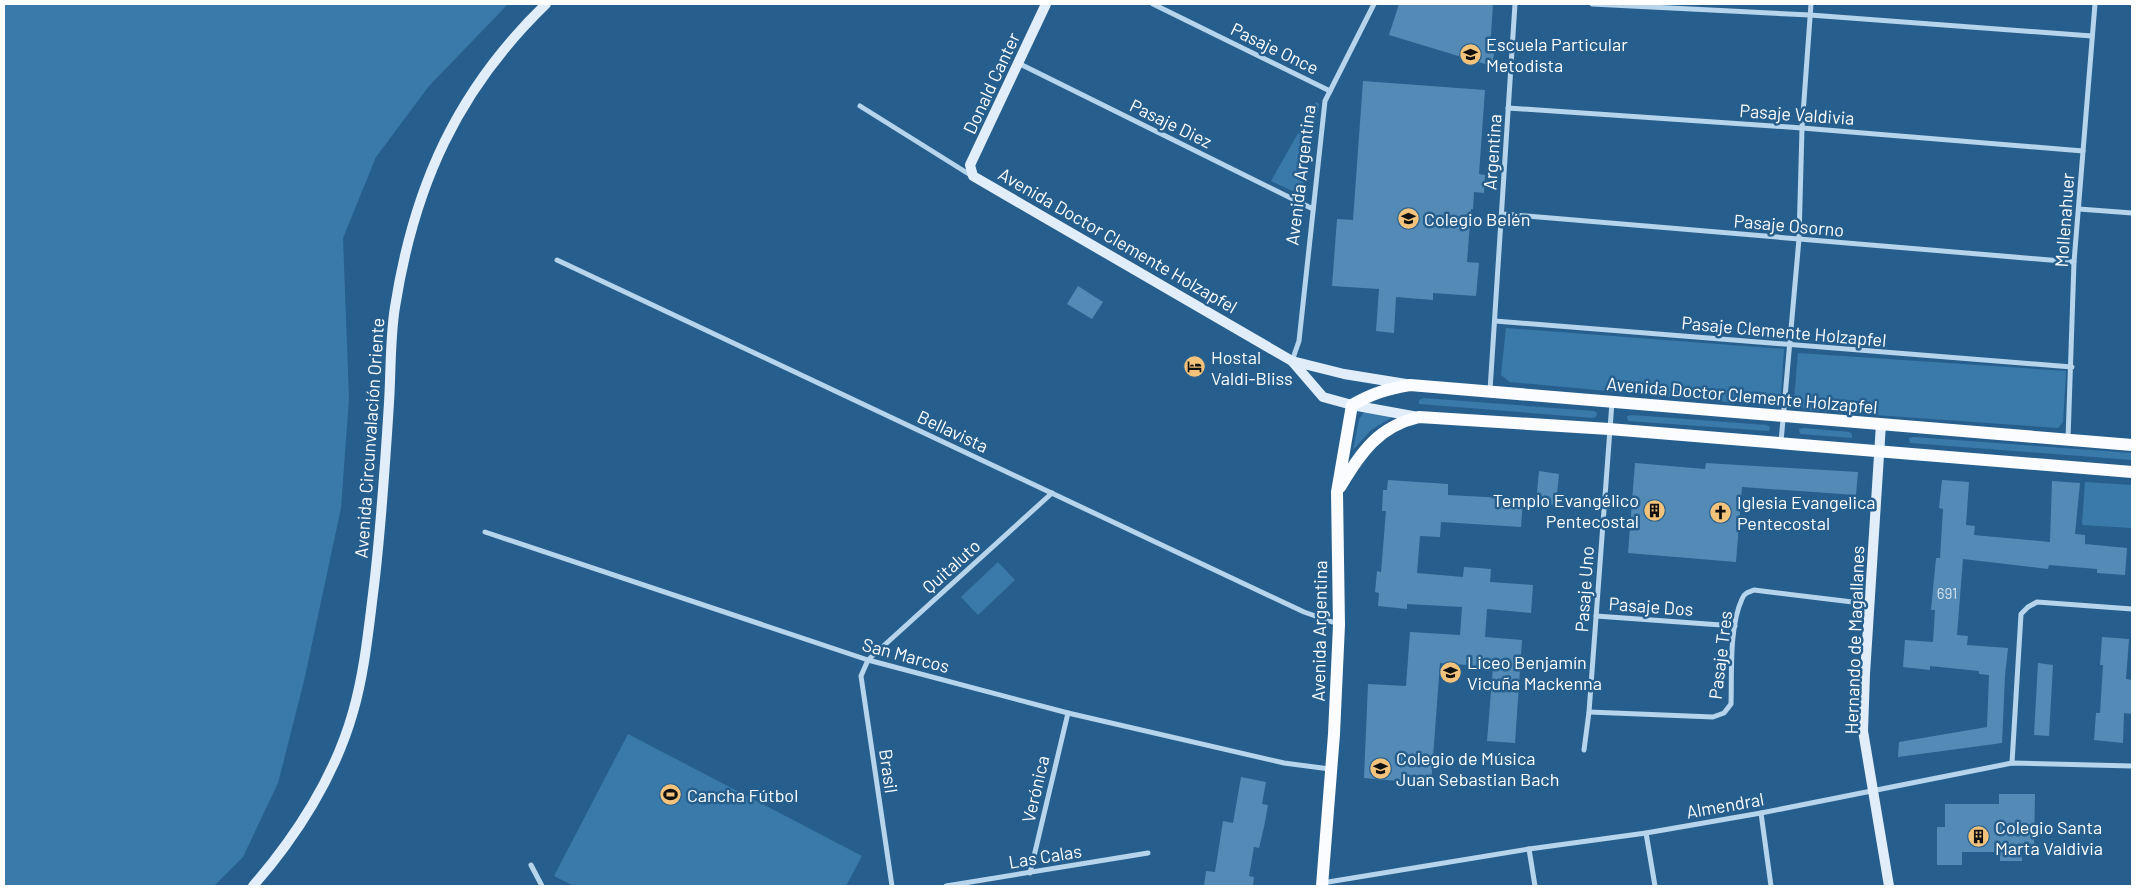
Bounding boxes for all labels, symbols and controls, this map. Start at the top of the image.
street label: Pasaje Once [1228,17,1322,79]
street label: Donald Canter [958,28,1024,137]
place label: Escuela Particular Metodista [1486,33,1628,76]
school or university icon: Escuela Particular Metodista [1458,42,1482,66]
street label: Pasaje Diez [1126,94,1216,152]
street label: Pasaje Valdivia [1739,99,1855,129]
street label: Avenida Argentina [1280,103,1320,247]
street label: Argentina [1478,113,1506,191]
street label: Avenida Doctor Clemente Holzapfel [995,162,1241,318]
street label: Mollenahuer [2050,171,2078,268]
school or university icon: Colegio Belén [1396,207,1420,231]
place label: Colegio Belén [1424,208,1530,230]
street label: Pasaje Osorno [1733,209,1845,241]
street label: Pasaje Clemente Holzapfel [1681,311,1887,351]
street label: Avenida Circunvalación Oriente [350,317,388,559]
place label: Hostal Valdi-Bliss [1211,346,1293,389]
hotel icon: Hostal Valdi-Bliss [1183,355,1207,379]
street label: Avenida Doctor Clemente Holzapfel [1606,372,1878,418]
street label: Bellavista [914,405,992,457]
place label: Templo Evangélico Pentecostal [1493,489,1639,532]
place label: Iglesia Evangelica Pentecostal [1737,491,1876,534]
building icon: Templo Evangélico Pentecostal [1643,498,1667,522]
church icon: Iglesia Evangelica Pentecostal [1709,500,1733,524]
street label: Quitaluto [918,534,984,598]
street label: Pasaje Uno [1570,545,1598,633]
street label: Hernando de Magallanes [1840,545,1868,735]
street label: Avenida Argentina [1307,560,1331,702]
house number: 691 [1937,584,1957,602]
street label: Pasaje Dos [1608,592,1694,620]
street label: Pasaje Tres [1704,609,1736,701]
street label: San Marcos [860,633,952,677]
place label: Liceo Benjamín Vicuña Mackenna [1467,651,1602,694]
school or university icon: Liceo Benjamín Vicuña Mackenna [1439,660,1463,684]
street label: Brasil [875,747,903,795]
place label: Colegio de Música Juan Sebastian Bach [1396,747,1559,790]
street label: Verónica [1017,753,1053,825]
school or university icon: Colegio de Música Juan Sebastian Bach [1368,756,1392,780]
sports icon: Cancha Fútbol [659,783,683,807]
place label: Cancha Fútbol [687,784,798,806]
street label: Almendral [1684,787,1766,823]
place label: Colegio Santa Marta Valdivia [1995,816,2103,859]
building icon: Colegio Santa Marta Valdivia [1967,825,1991,849]
street label: Las Calas [1007,839,1083,873]

